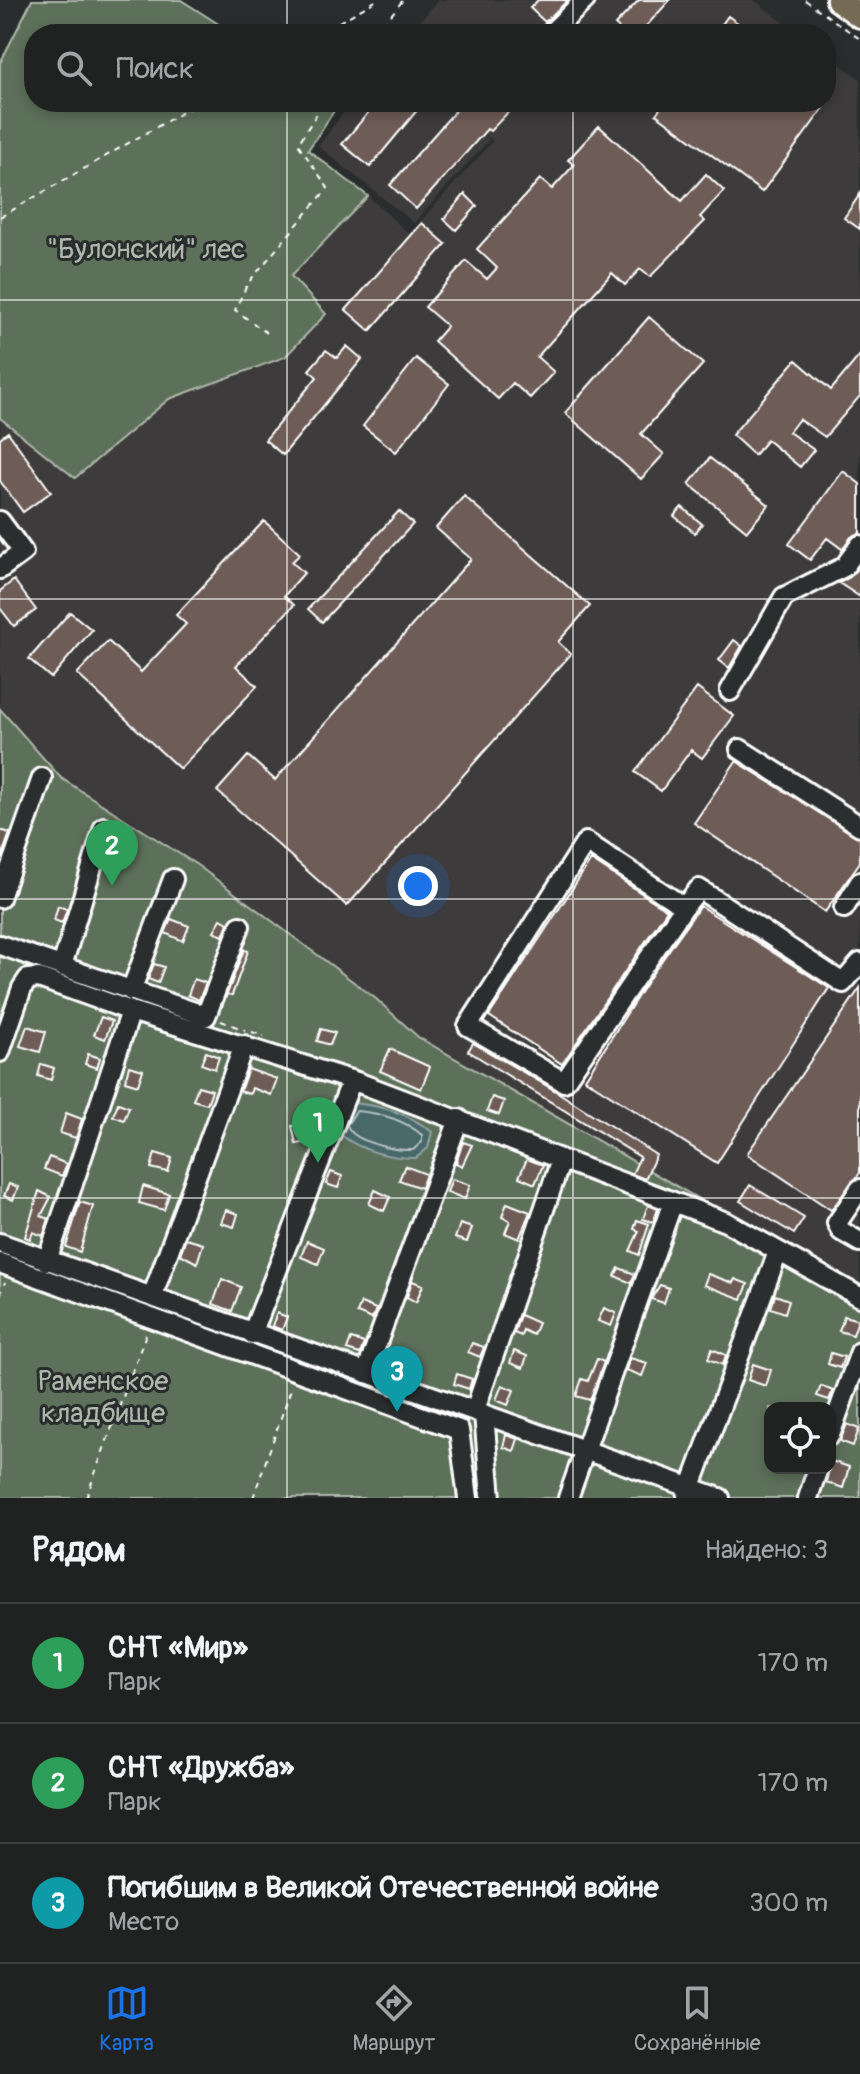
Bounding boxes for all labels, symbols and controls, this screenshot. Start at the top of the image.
search box [24,24,836,112]
icon: search [52,46,96,90]
text: Поиск [116,50,194,87]
park label: "Булонский" лес [47,232,245,267]
pin: 2 [86,820,138,886]
your location [398,866,438,906]
pin: 1 [292,1097,344,1163]
pin: 3 [371,1346,423,1412]
park label: Раменское кладбище [38,1364,169,1431]
map controls [764,1402,836,1474]
button: locate [764,1402,836,1474]
text: Рядом [32,1529,126,1572]
text: Найдено: 3 [705,1534,828,1566]
text: СНТ «Мир» [108,1629,248,1666]
text: 1 [53,1647,63,1679]
text: 170 m [758,1647,828,1679]
text: Парк [108,1666,161,1698]
text: СНТ «Дружба» [108,1749,294,1786]
text: 2 [51,1767,65,1799]
text: 170 m [758,1767,828,1799]
text: Парк [108,1786,161,1818]
text: Погибшим в Великой Отечественной войне [108,1869,658,1906]
text: 3 [51,1887,65,1919]
text: 300 m [749,1887,828,1919]
text: Место [108,1906,179,1938]
tab: Карта [99,1981,154,2057]
tab: Маршрут [352,1981,435,2057]
tab: Сохранённые [634,1981,761,2057]

